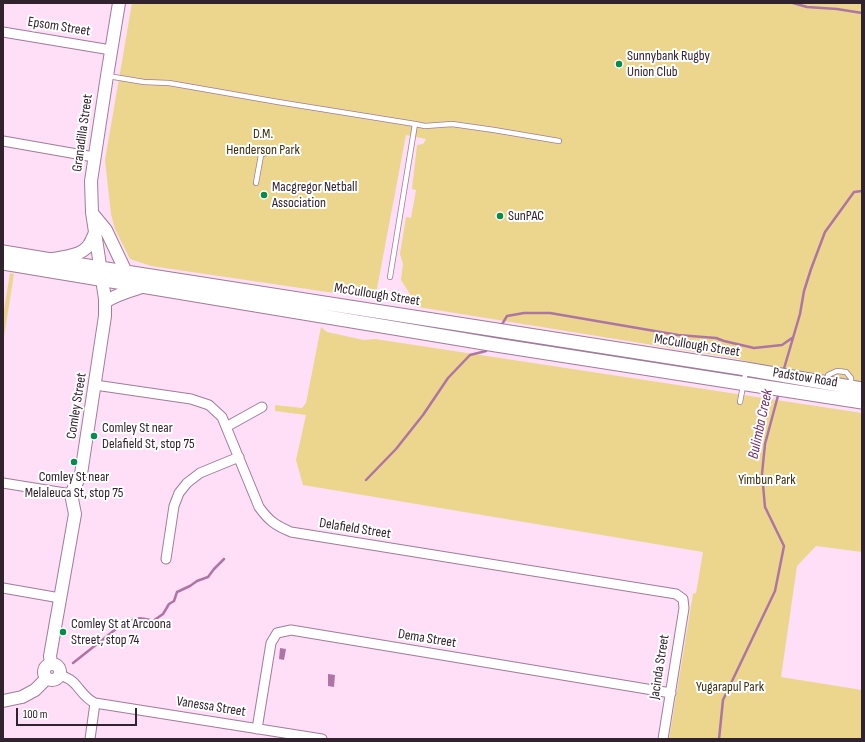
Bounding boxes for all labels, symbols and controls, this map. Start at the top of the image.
street label: Epsom Street [26,14,92,40]
place label: Sunnybank Rugby Union Club [627,48,710,80]
marker: Sunnybank Rugby Union Club [614,59,624,69]
street label: Granadilla Street [69,93,97,173]
park label: D.M. Henderson Park [226,126,300,158]
place label: Macgregor Netball Association [272,179,357,212]
marker: Macgregor Netball Association [259,190,269,200]
place label: SunPAC [508,208,544,224]
marker: SunPAC [495,211,505,221]
street label: McCullough Street [333,280,421,310]
street label: McCullough Street [653,331,741,361]
street label: Padstow Road [771,365,839,391]
street label: Comley Street [63,372,91,440]
water label: Bulimba Creek [745,388,777,460]
place label: Comley St near Delafield St, stop 75 [102,420,195,452]
marker: Comley St near Delafield St, stop 75 [89,431,99,441]
marker: Comley St near Melaleuca St, stop 75 [69,457,79,467]
place label: Comley St near Melaleuca St, stop 75 [25,469,123,502]
park label: Yimbun Park [738,472,796,488]
street label: Delafield Street [318,515,392,543]
place label: Comley St at Arcoona Street, stop 74 [71,616,171,648]
street label: Dema Street [397,626,457,652]
marker: Comley St at Arcoona Street, stop 74 [58,627,68,637]
street label: Jacinda Street [647,633,673,701]
park label: Yugarapul Park [696,679,764,695]
street label: Vanessa Street [175,693,247,721]
scale bar [18,700,139,726]
text: 100 m [23,707,48,722]

